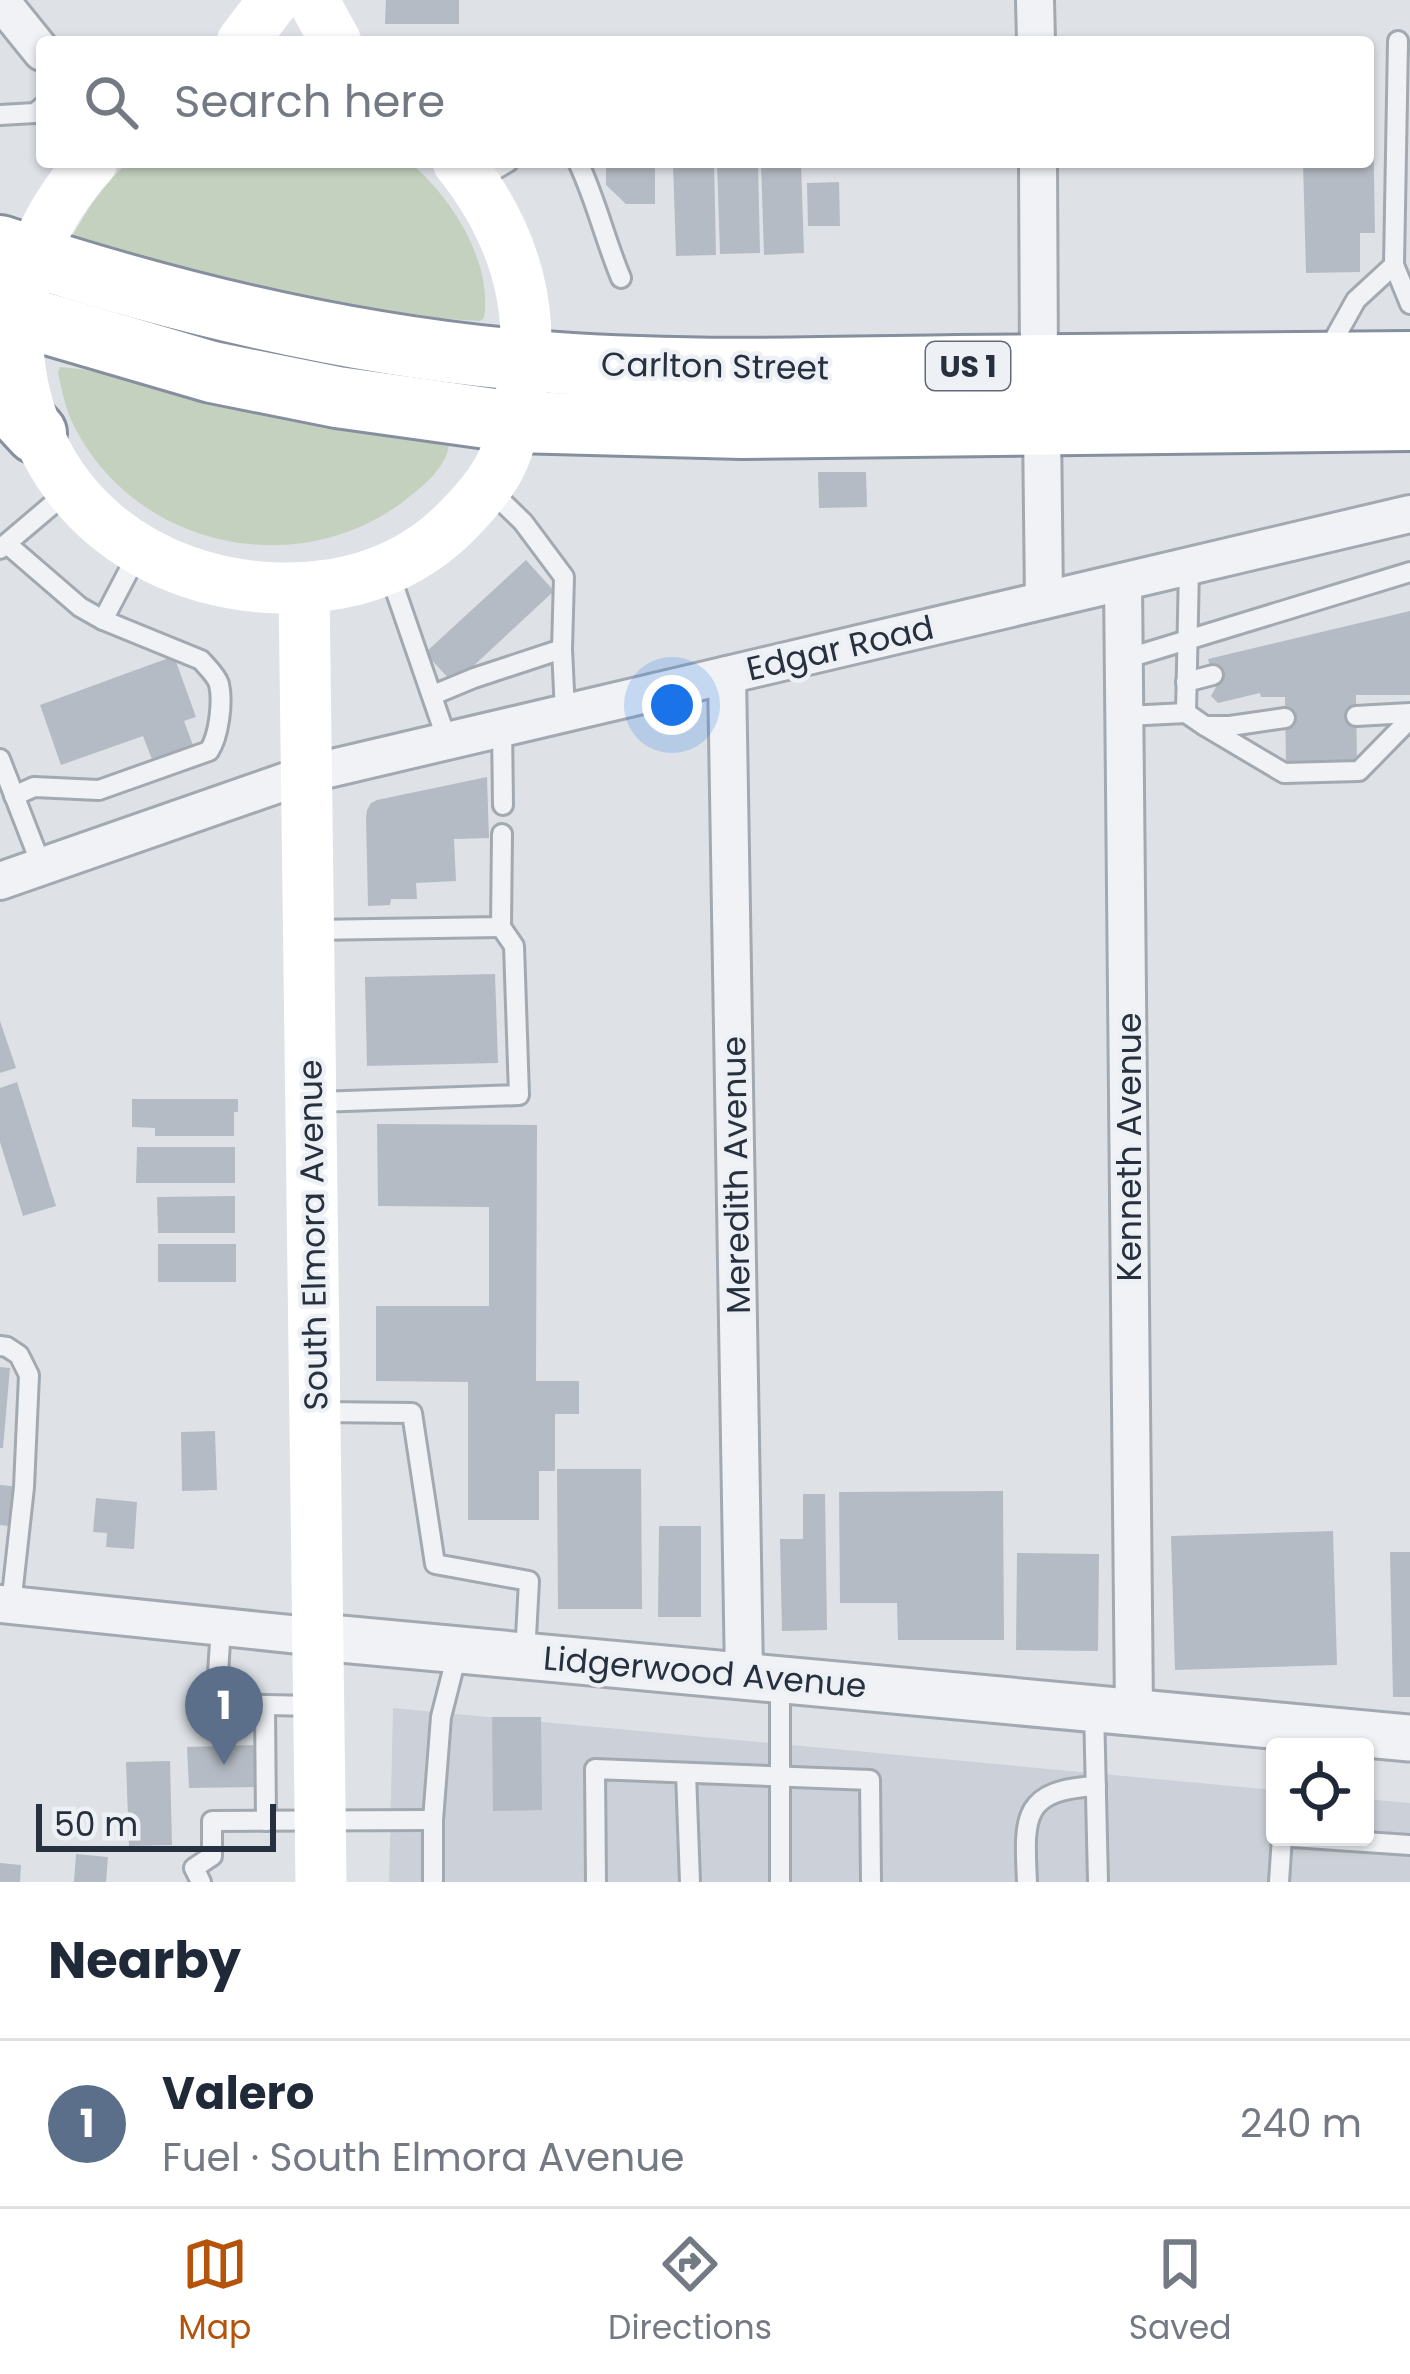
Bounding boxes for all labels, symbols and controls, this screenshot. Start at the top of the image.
search box [36,36,1374,168]
icon: search [78,69,144,135]
text: Search here [174,70,445,133]
street label: Carlton Street [601,341,829,391]
road number: US 1 [926,342,1010,390]
street label: Edgar Road [742,604,938,692]
your location [642,675,702,735]
street label: Kenneth Avenue [1106,1013,1153,1281]
street label: Meredith Avenue [710,1036,762,1314]
street label: South Elmora Avenue [286,1059,340,1411]
street label: Lidgerwood Avenue [542,1634,868,1710]
pin: 1 [185,1666,263,1765]
map controls [1266,1738,1374,1846]
button: locate [1266,1738,1374,1846]
scale bar [36,1798,276,1851]
text: 50 m [54,1801,138,1848]
text: Nearby [48,1924,241,1996]
text: Valero [162,2062,314,2125]
text: 1 [80,2096,94,2151]
text: 240 m [1240,2096,1362,2151]
text: Fuel · South Elmora Avenue [162,2130,684,2185]
tab: Map [178,2231,251,2353]
tab: Directions [608,2231,772,2353]
tab: Saved [1129,2231,1232,2353]

